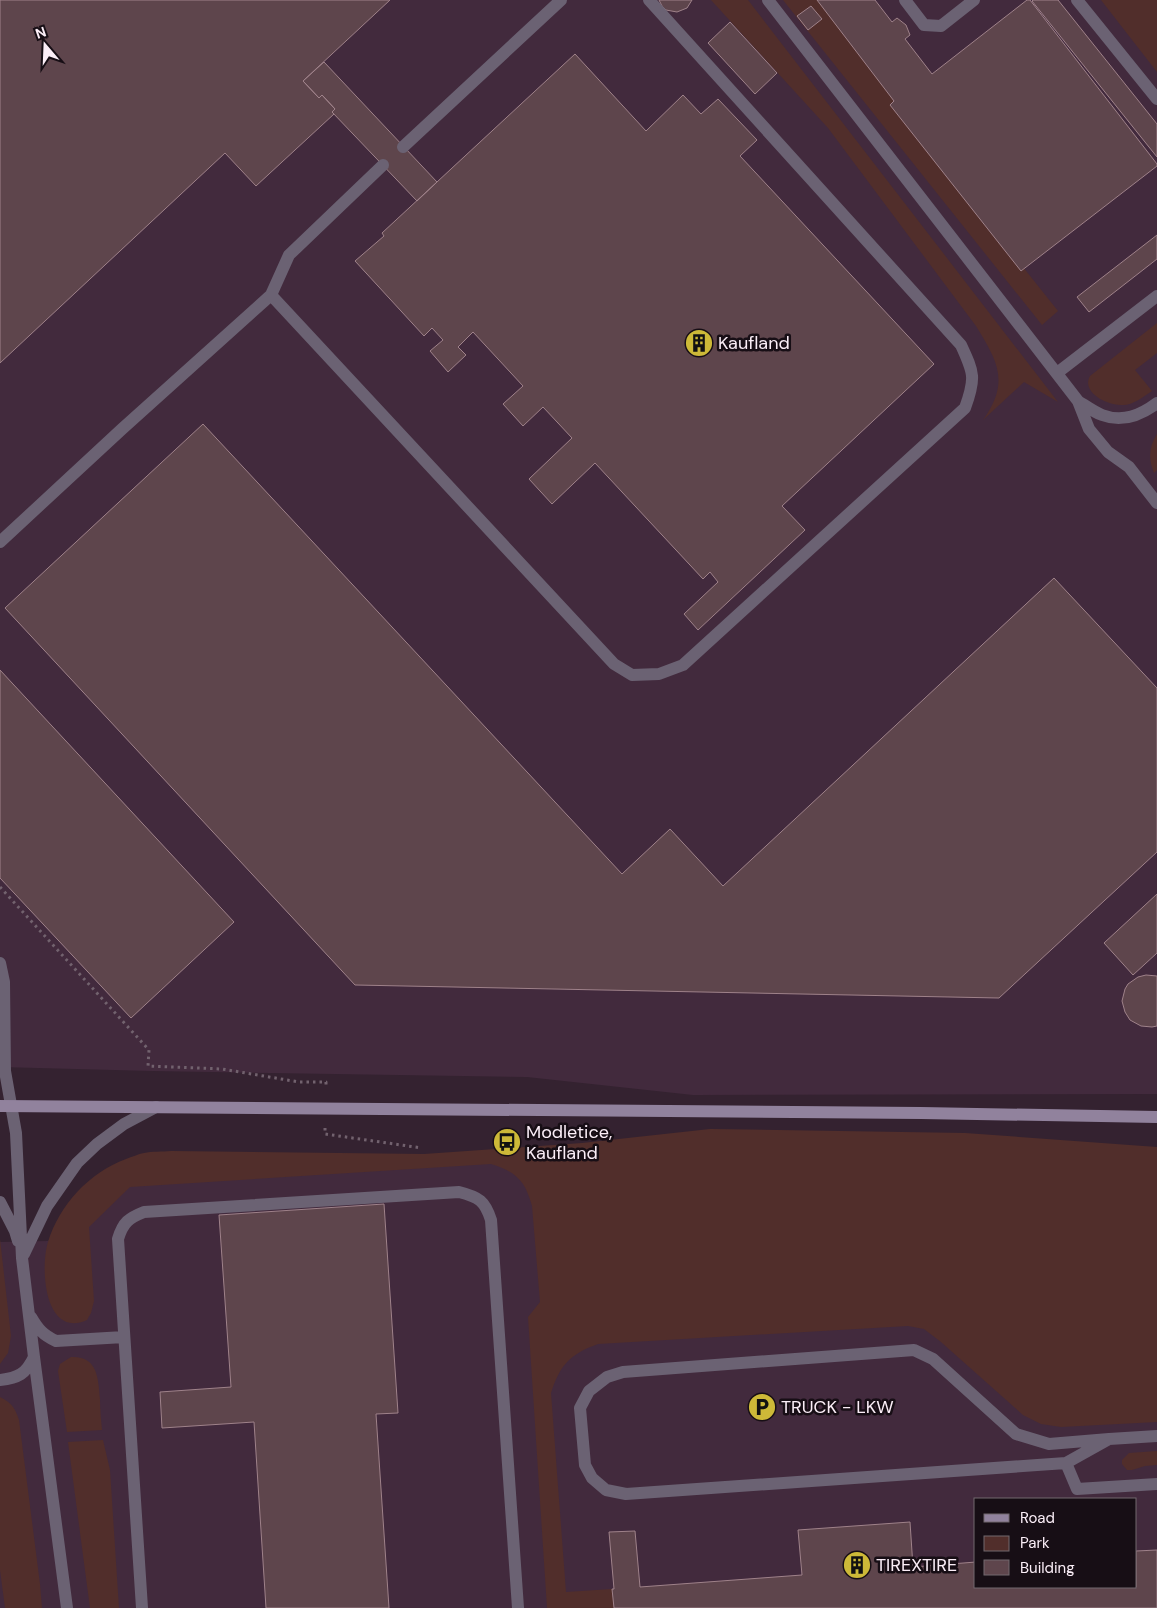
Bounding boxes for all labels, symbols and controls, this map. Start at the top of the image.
north arrow [20,20,70,70]
text: N [33,23,49,43]
building icon: Kaufland [684,328,714,358]
place label: Kaufland [718,331,790,355]
place label: Modletice, Kaufland [526,1120,612,1165]
bus stop icon: Modletice, Kaufland [492,1127,522,1157]
parking icon: TRUCK - LKW [747,1392,777,1422]
place label: TRUCK - LKW [781,1395,894,1419]
legend [974,1498,1137,1588]
text: Road [1020,1508,1055,1528]
text: Park [1020,1533,1050,1553]
building icon: TIREXTIRE [842,1550,872,1580]
place label: TIREXTIRE [876,1553,957,1577]
text: Building [1020,1558,1075,1578]

